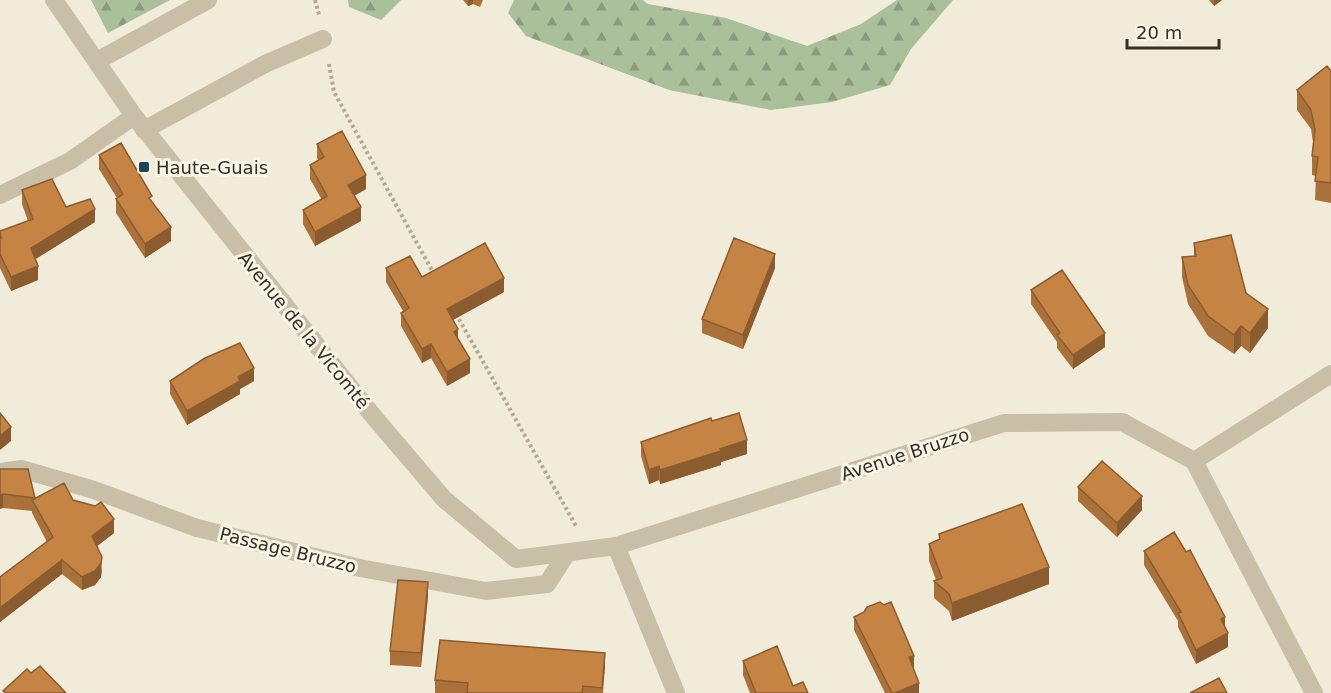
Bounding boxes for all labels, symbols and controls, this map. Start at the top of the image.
scale bar [1127,12,1218,50]
text: 20 m [1136,22,1182,43]
place label: Haute-Guais [156,157,268,178]
marker: Haute-Guais [137,160,151,174]
street label: Avenue de la Vicomté [234,247,374,413]
street label: Avenue Bruzzo [838,423,972,485]
street label: Passage Bruzzo [217,523,359,577]

